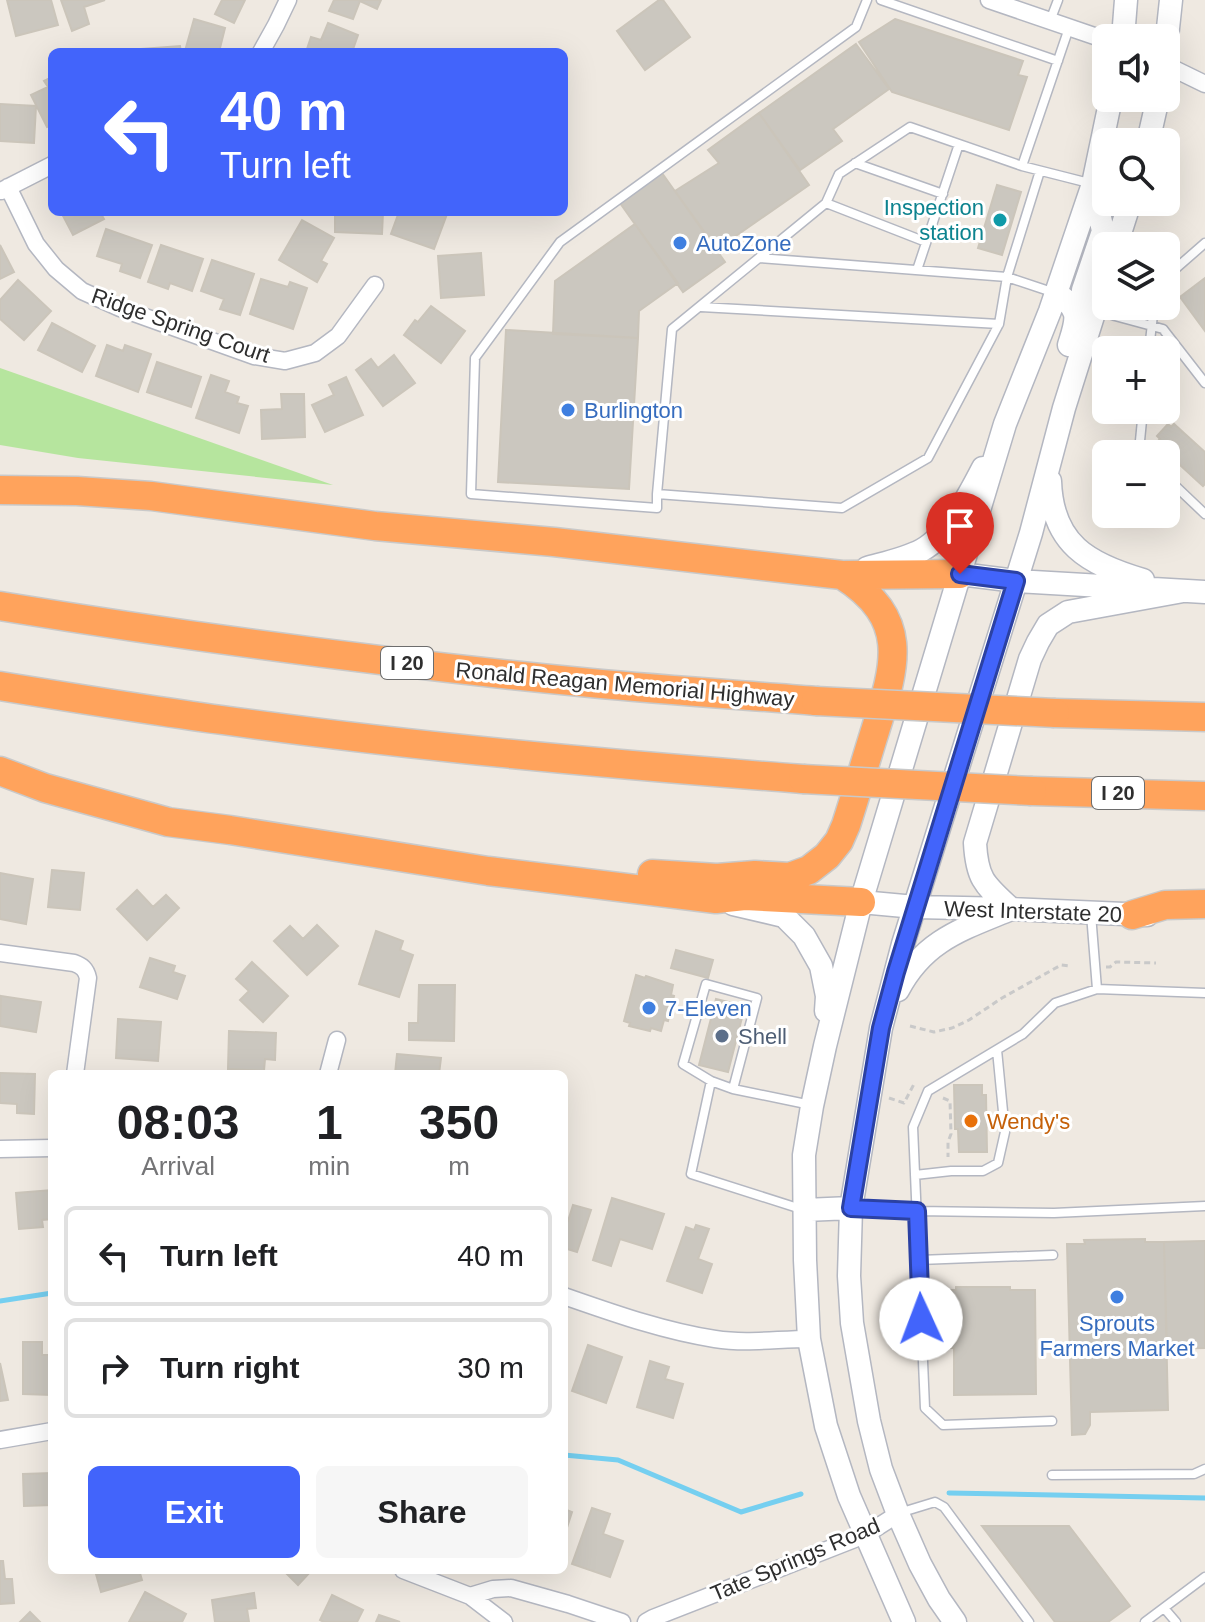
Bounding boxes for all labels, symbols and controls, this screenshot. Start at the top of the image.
map controls [1092,24,1180,528]
button: sound [1092,24,1180,112]
text: 40 m [220,79,348,142]
icon: left [88,80,192,184]
button: search [1092,128,1180,216]
text: Turn left [220,145,351,186]
place label: Inspection station [884,195,984,245]
marker: Inspection station [991,211,1009,229]
place label: AutoZone [696,231,791,256]
button: layers [1092,232,1180,320]
marker: AutoZone [671,234,689,252]
street label: Ridge Spring Court [88,283,273,368]
button: + [1092,336,1180,424]
place label: Burlington [584,398,683,423]
marker: Burlington [559,401,577,419]
button: − [1092,440,1180,528]
pin [926,492,994,574]
icon: arrive [938,504,982,548]
road number: I 20 [381,647,433,679]
street label: Ronald Reagan Memorial Highway [455,657,795,712]
road number: I 20 [1092,777,1144,809]
street label: West Interstate 20 [944,896,1122,927]
place label: 7-Eleven [665,996,752,1021]
marker: 7-Eleven [640,999,658,1017]
place label: Shell [738,1024,787,1049]
marker: Shell [713,1027,731,1045]
text: 08:03 [117,1096,240,1149]
text: 1 [316,1096,343,1149]
text: 350 [419,1096,499,1149]
place label: Wendy's [987,1109,1070,1134]
marker: Wendy's [962,1112,980,1130]
text: Arrival [141,1151,215,1181]
text: min [308,1151,350,1181]
text: m [448,1151,470,1181]
icon: left [92,1234,136,1278]
text: Turn left [160,1239,278,1272]
text: 40 m [457,1239,524,1272]
position arrow [879,1277,963,1361]
marker: Sprouts Farmers Market [1108,1288,1126,1306]
place label: Sprouts Farmers Market [1039,1311,1195,1361]
icon: right [92,1346,136,1390]
text: Turn right [160,1351,299,1384]
text: 30 m [457,1351,524,1384]
button: Exit [88,1466,300,1558]
button: Share [316,1466,528,1558]
street label: Tate Springs Road [707,1513,883,1606]

